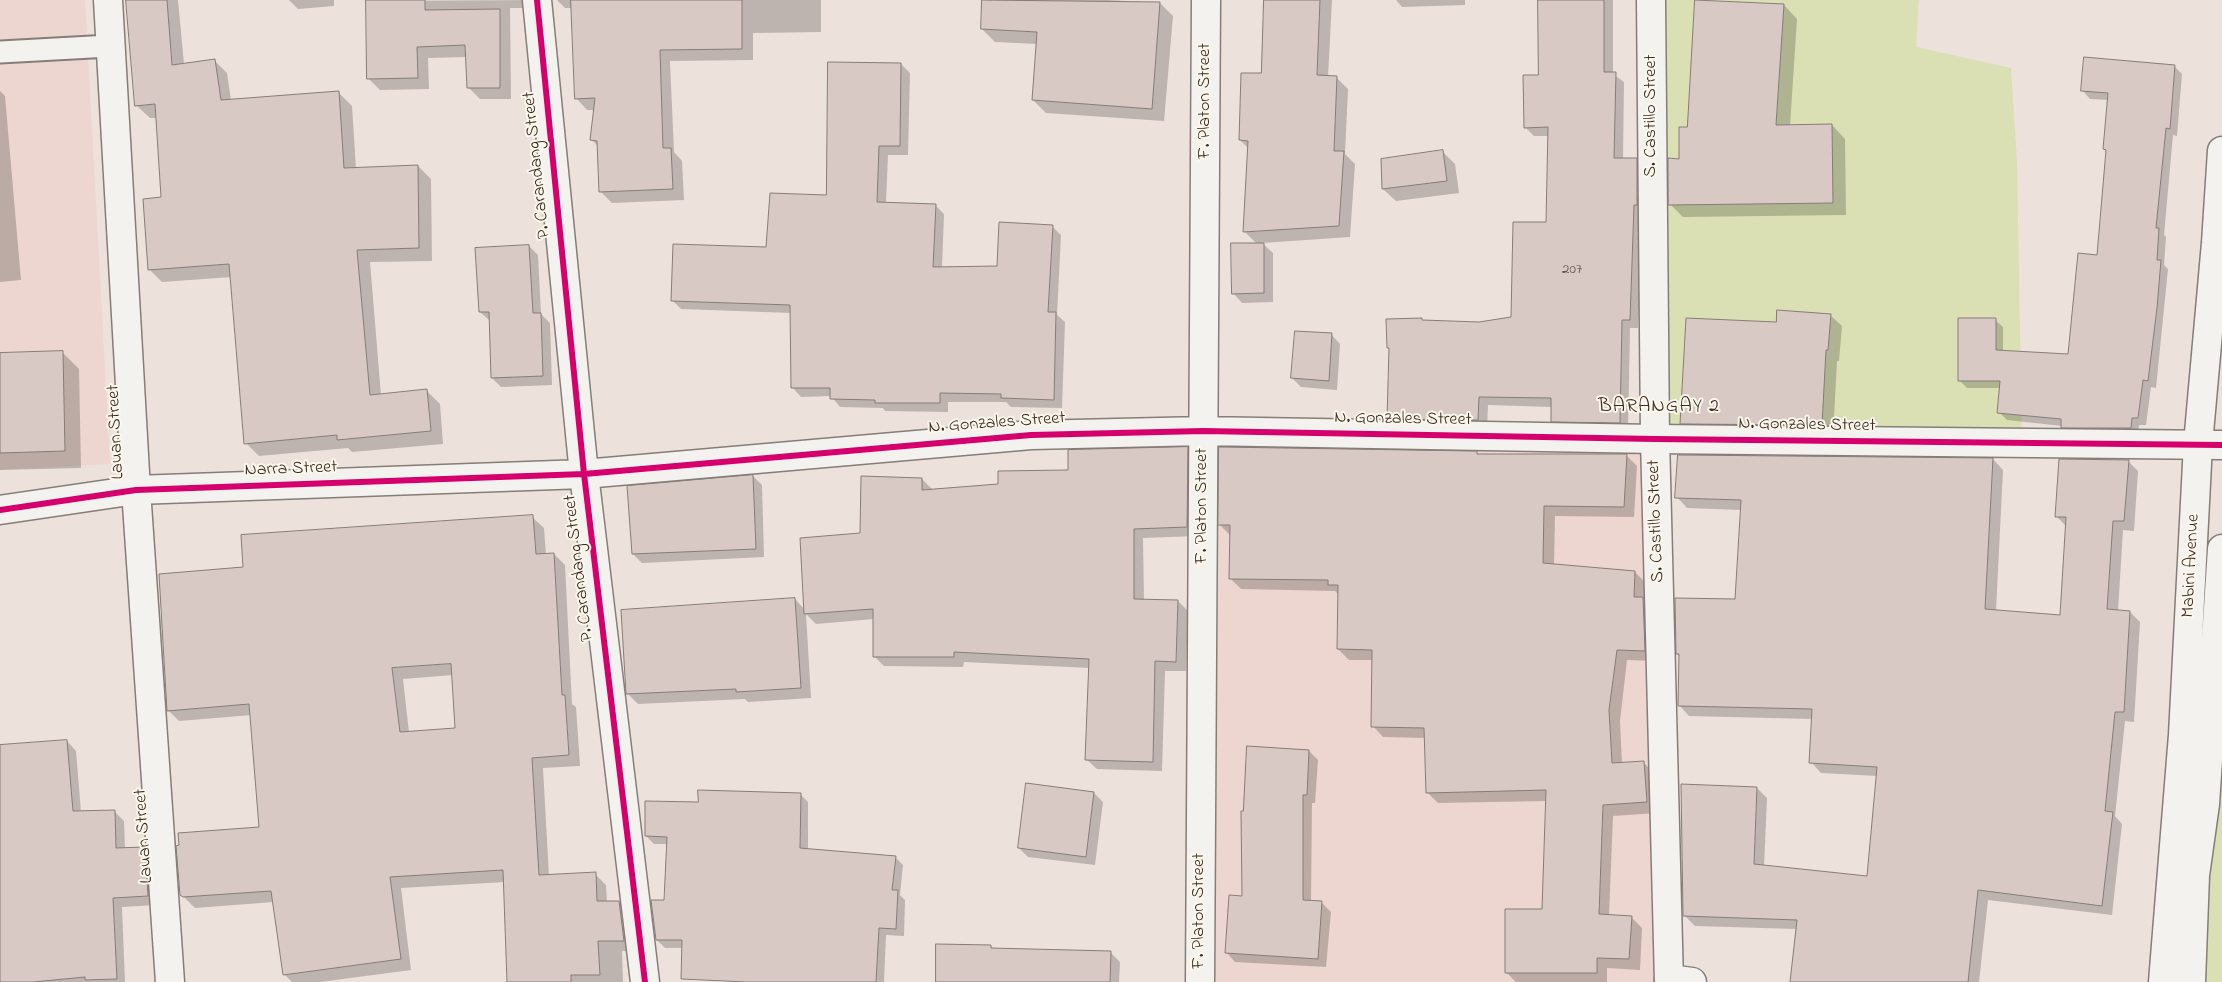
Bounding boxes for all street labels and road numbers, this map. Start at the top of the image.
street label: F. Platon Street [1195,43,1217,159]
street label: S. Castillo Street [1641,54,1663,178]
street label: P. Carandang Street [520,90,556,240]
street label: Lauan Street [104,384,130,480]
street label: N. Gonzales Street [928,408,1066,440]
street label: N. Gonzales Street [1334,408,1472,432]
street label: N. Gonzales Street [1738,414,1876,438]
street label: F. Platon Street [1192,448,1214,564]
street label: Narra Street [244,458,338,482]
street label: S. Castillo Street [1644,459,1670,583]
street label: P. Carandang Street [560,493,600,643]
street label: Mabini Avenue [2178,514,2206,618]
street label: Lauan Street [131,788,159,884]
street label: F. Platon Street [1189,853,1211,969]

